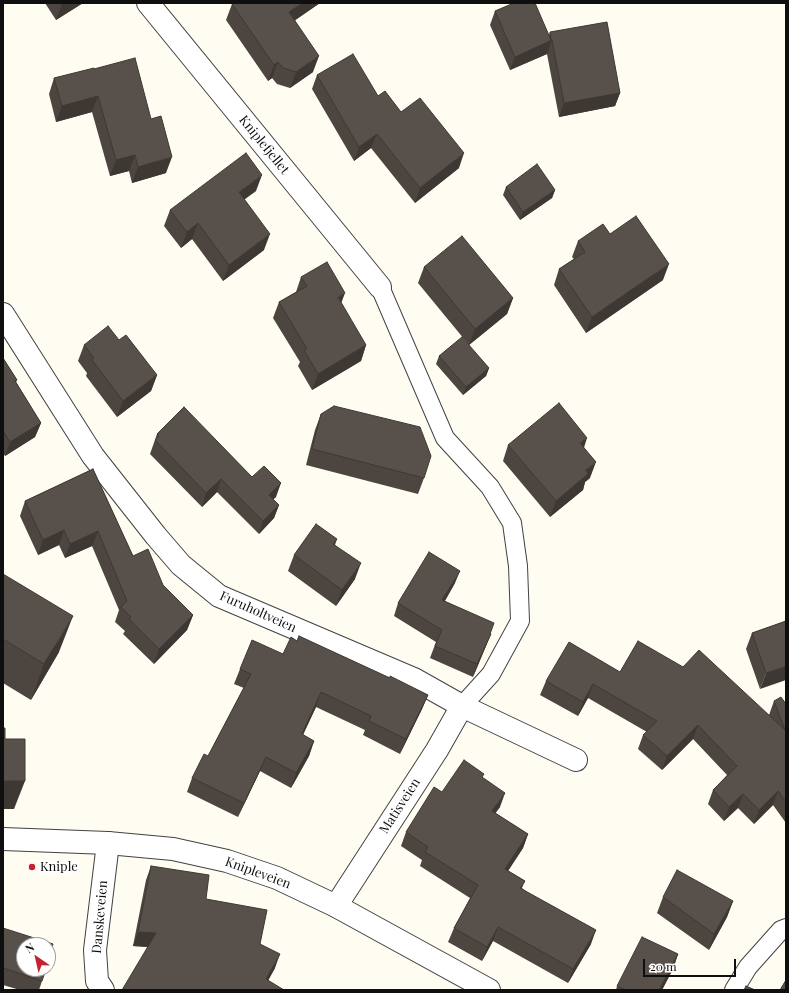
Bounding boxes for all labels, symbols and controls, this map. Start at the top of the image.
street label: Kniplefjellet [236,113,292,177]
street label: Furuholtveien [217,588,299,636]
street label: Matisveien [376,775,424,837]
street label: Knipleveien [223,854,293,892]
place label: Kniple [40,859,78,875]
marker: Kniple [27,862,37,872]
street label: Danskeveien [89,880,111,954]
north arrow [16,937,56,977]
text: N [22,939,37,956]
scale bar [645,951,738,977]
text: 20 m [650,958,677,974]

